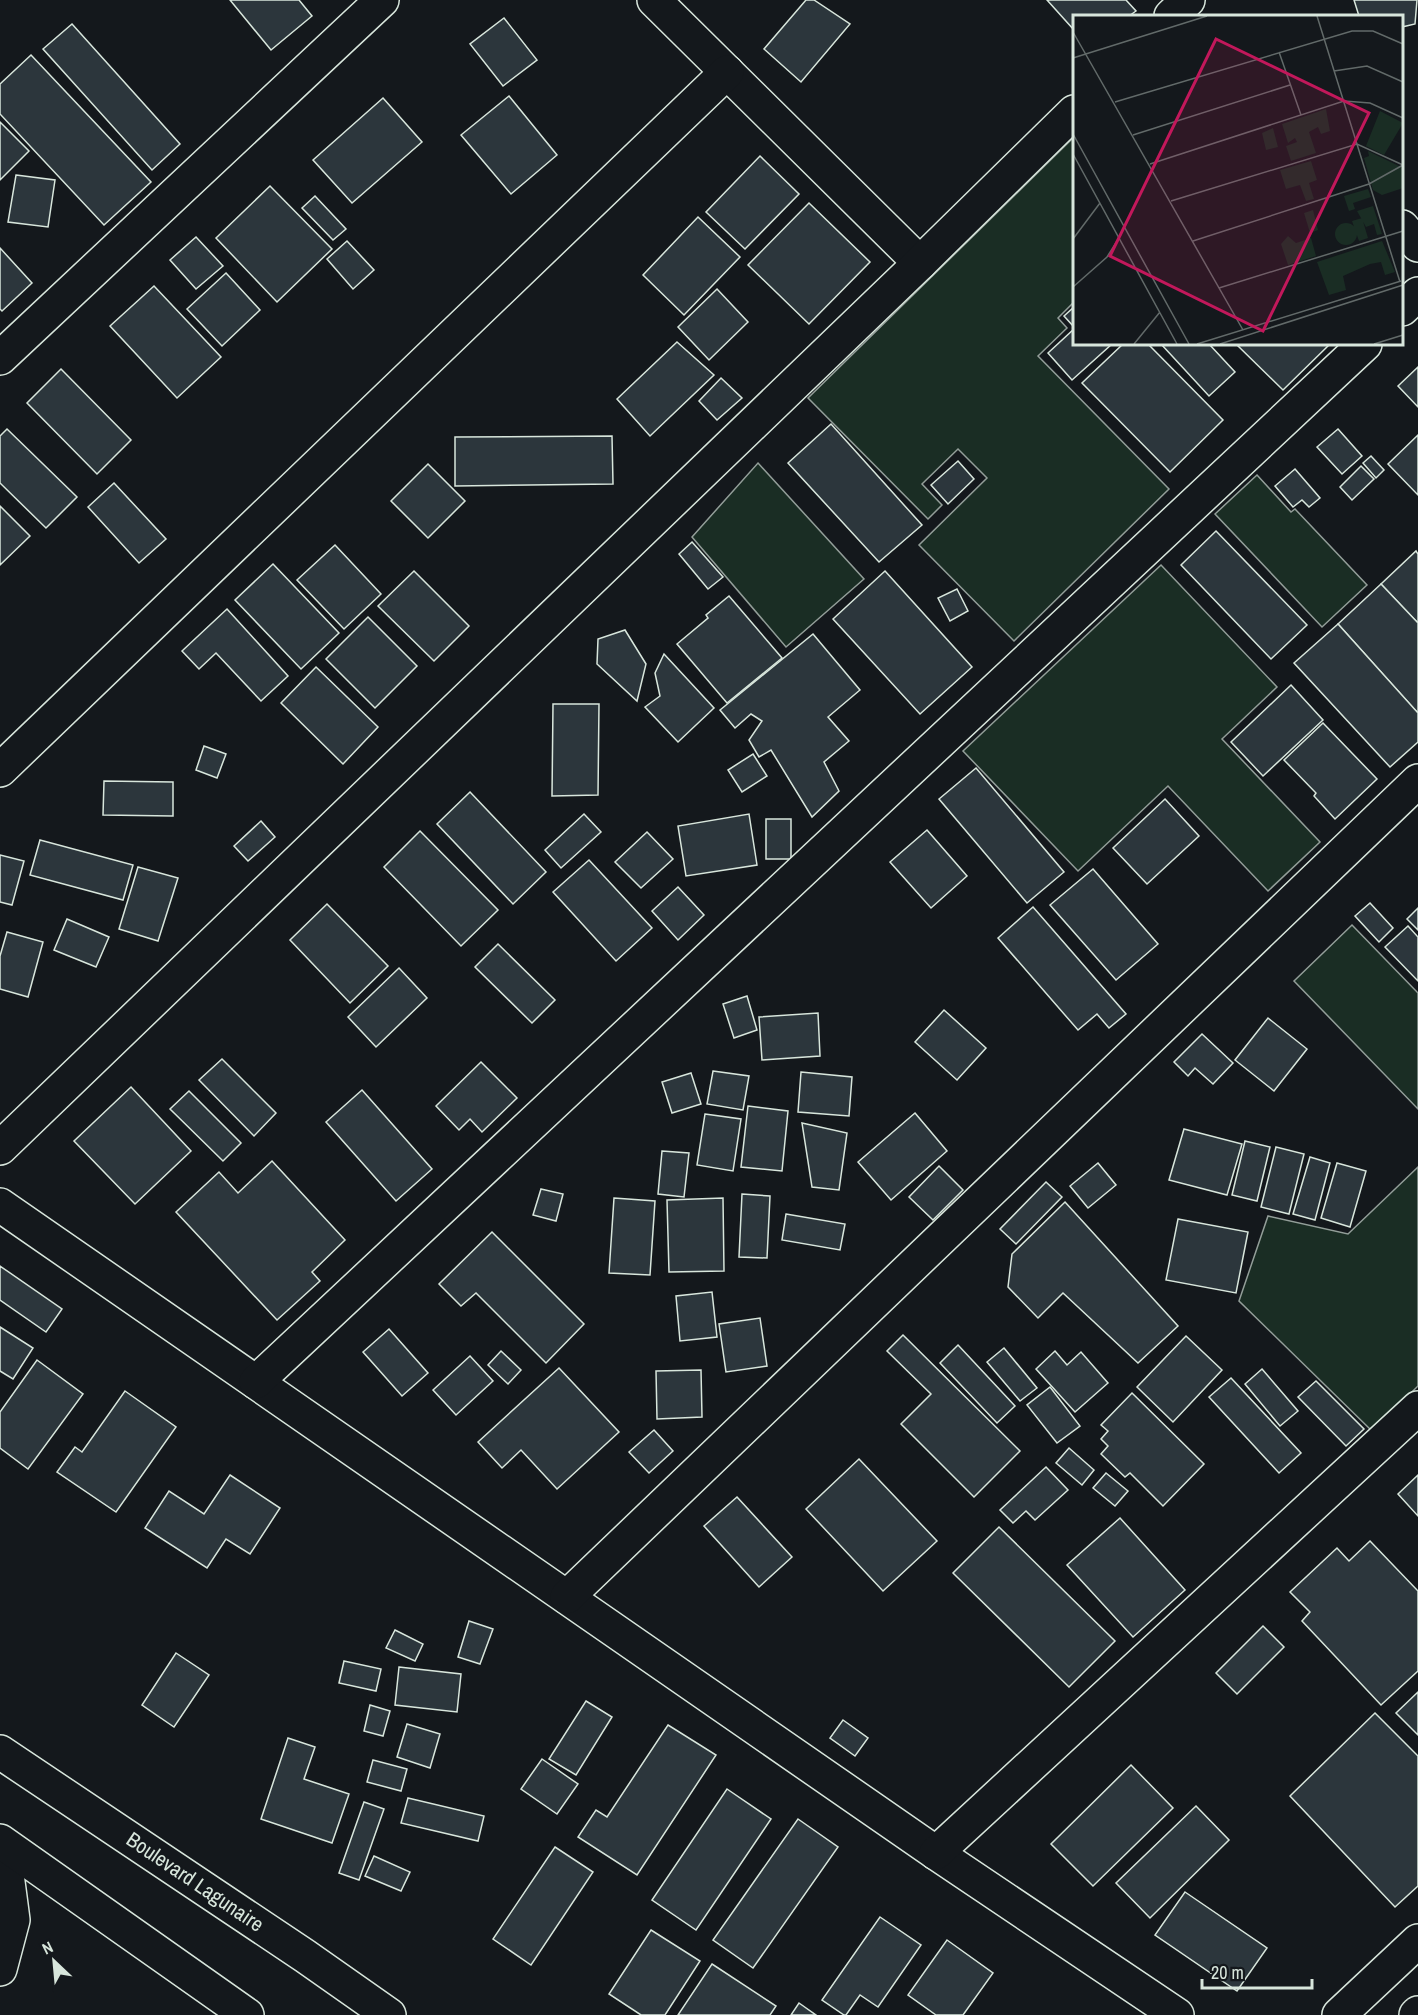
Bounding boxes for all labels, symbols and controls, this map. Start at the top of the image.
inset map [1073,15,1403,345]
street label: Boulevard Lagunaire [121,1825,270,1938]
north arrow [24,1931,84,1991]
text: N [38,1936,57,1959]
scale bar [1202,1952,1312,1990]
text: 20 m [1211,1960,1244,1985]

